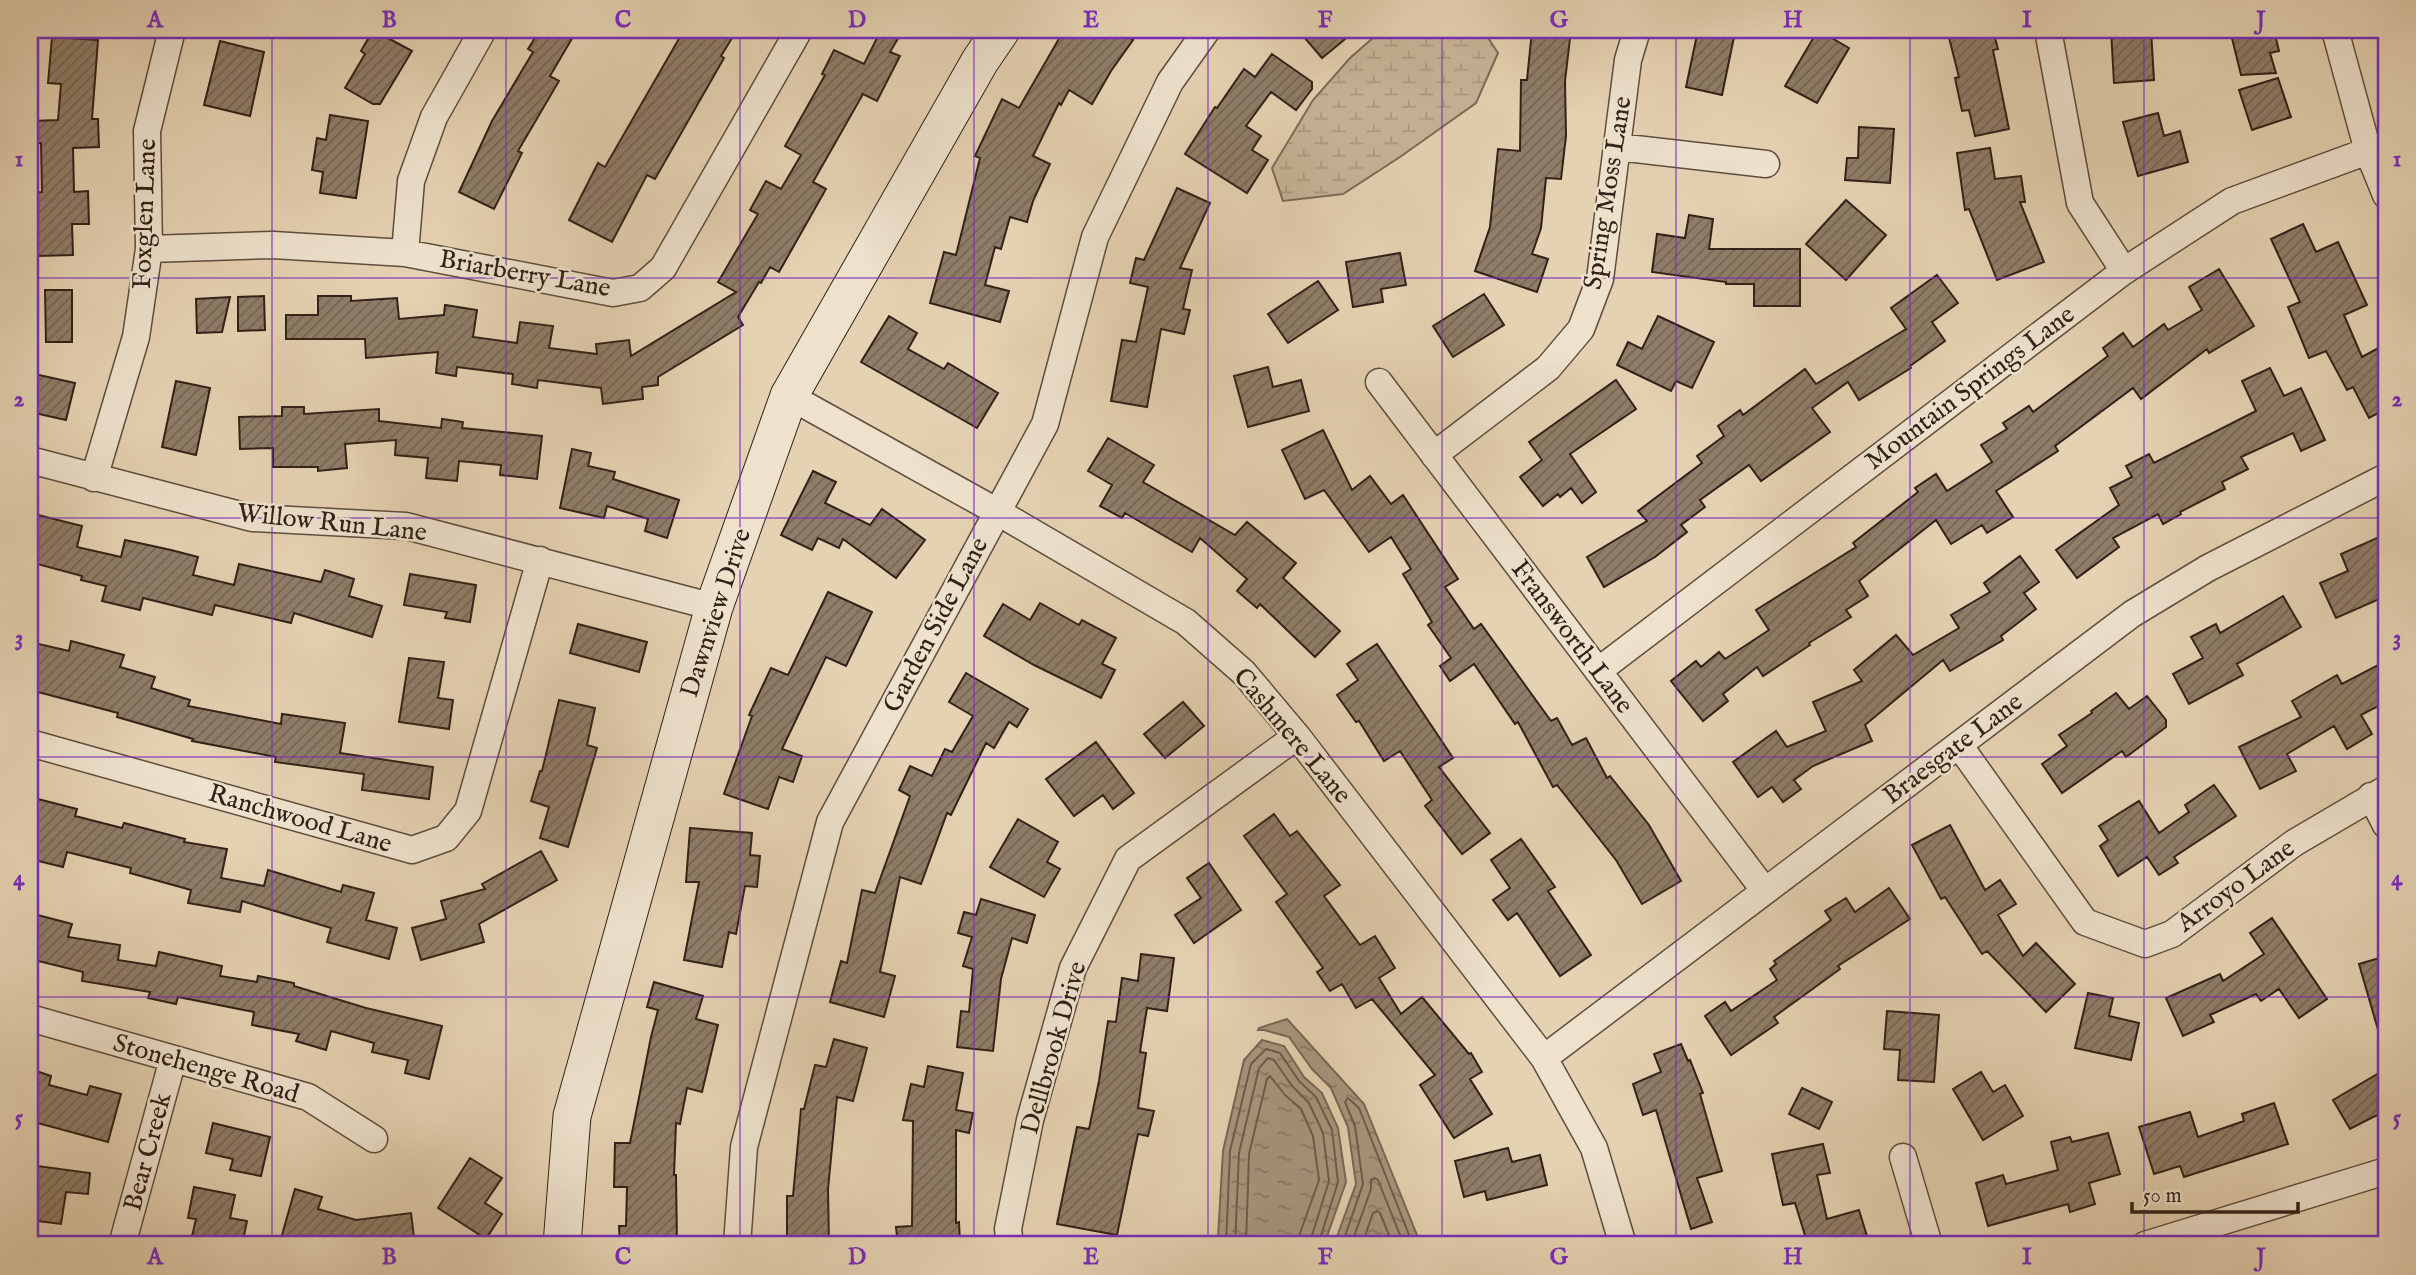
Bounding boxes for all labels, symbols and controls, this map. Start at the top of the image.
text: A [146,6,164,35]
text: B [381,6,397,35]
text: C [615,6,632,35]
text: D [848,6,866,35]
text: E [1083,6,1099,35]
text: F [1318,6,1333,35]
text: G [1550,6,1569,35]
text: H [1783,6,1803,35]
text: I [2022,6,2032,35]
text: J [2253,6,2266,35]
street label: Spring Moss Lane [1576,94,1640,292]
street label: Foxglen Lane [126,138,164,290]
text: 1 [15,145,23,174]
text: 1 [2393,145,2401,174]
street label: Briarberry Lane [437,243,613,305]
street label: Mountain Springs Lane [1859,298,2081,478]
text: 2 [14,385,25,414]
text: 2 [2392,385,2403,414]
street label: Willow Run Lane [236,497,429,549]
street label: Dawnview Drive [673,524,759,702]
street label: Garden Side Lane [876,532,996,718]
street label: Fransworth Lane [1503,553,1641,721]
text: 3 [15,624,23,653]
text: 3 [2393,624,2401,653]
street label: Cashmere Lane [1226,661,1358,811]
street label: Braesgate Lane [1877,686,2029,812]
street label: Ranchwood Lane [204,777,396,861]
street label: Arroyo Lane [2170,832,2302,940]
text: 4 [13,864,25,893]
text: 4 [2391,864,2403,893]
street label: Dellbrook Drive [1014,958,1094,1138]
street label: Stonehenge Road [109,1027,303,1111]
street label: Bear Creek [116,1088,180,1215]
text: 5 [15,1104,24,1133]
text: 5 [2393,1104,2402,1133]
scale bar [2132,1170,2299,1214]
text: 50 m [2143,1183,2182,1210]
text: A [146,1243,164,1272]
text: B [381,1243,397,1272]
text: C [615,1243,632,1272]
text: D [848,1243,866,1272]
text: E [1083,1243,1099,1272]
text: F [1318,1243,1333,1272]
text: G [1550,1243,1569,1272]
text: H [1783,1243,1803,1272]
text: I [2022,1243,2032,1272]
text: J [2253,1243,2266,1272]

